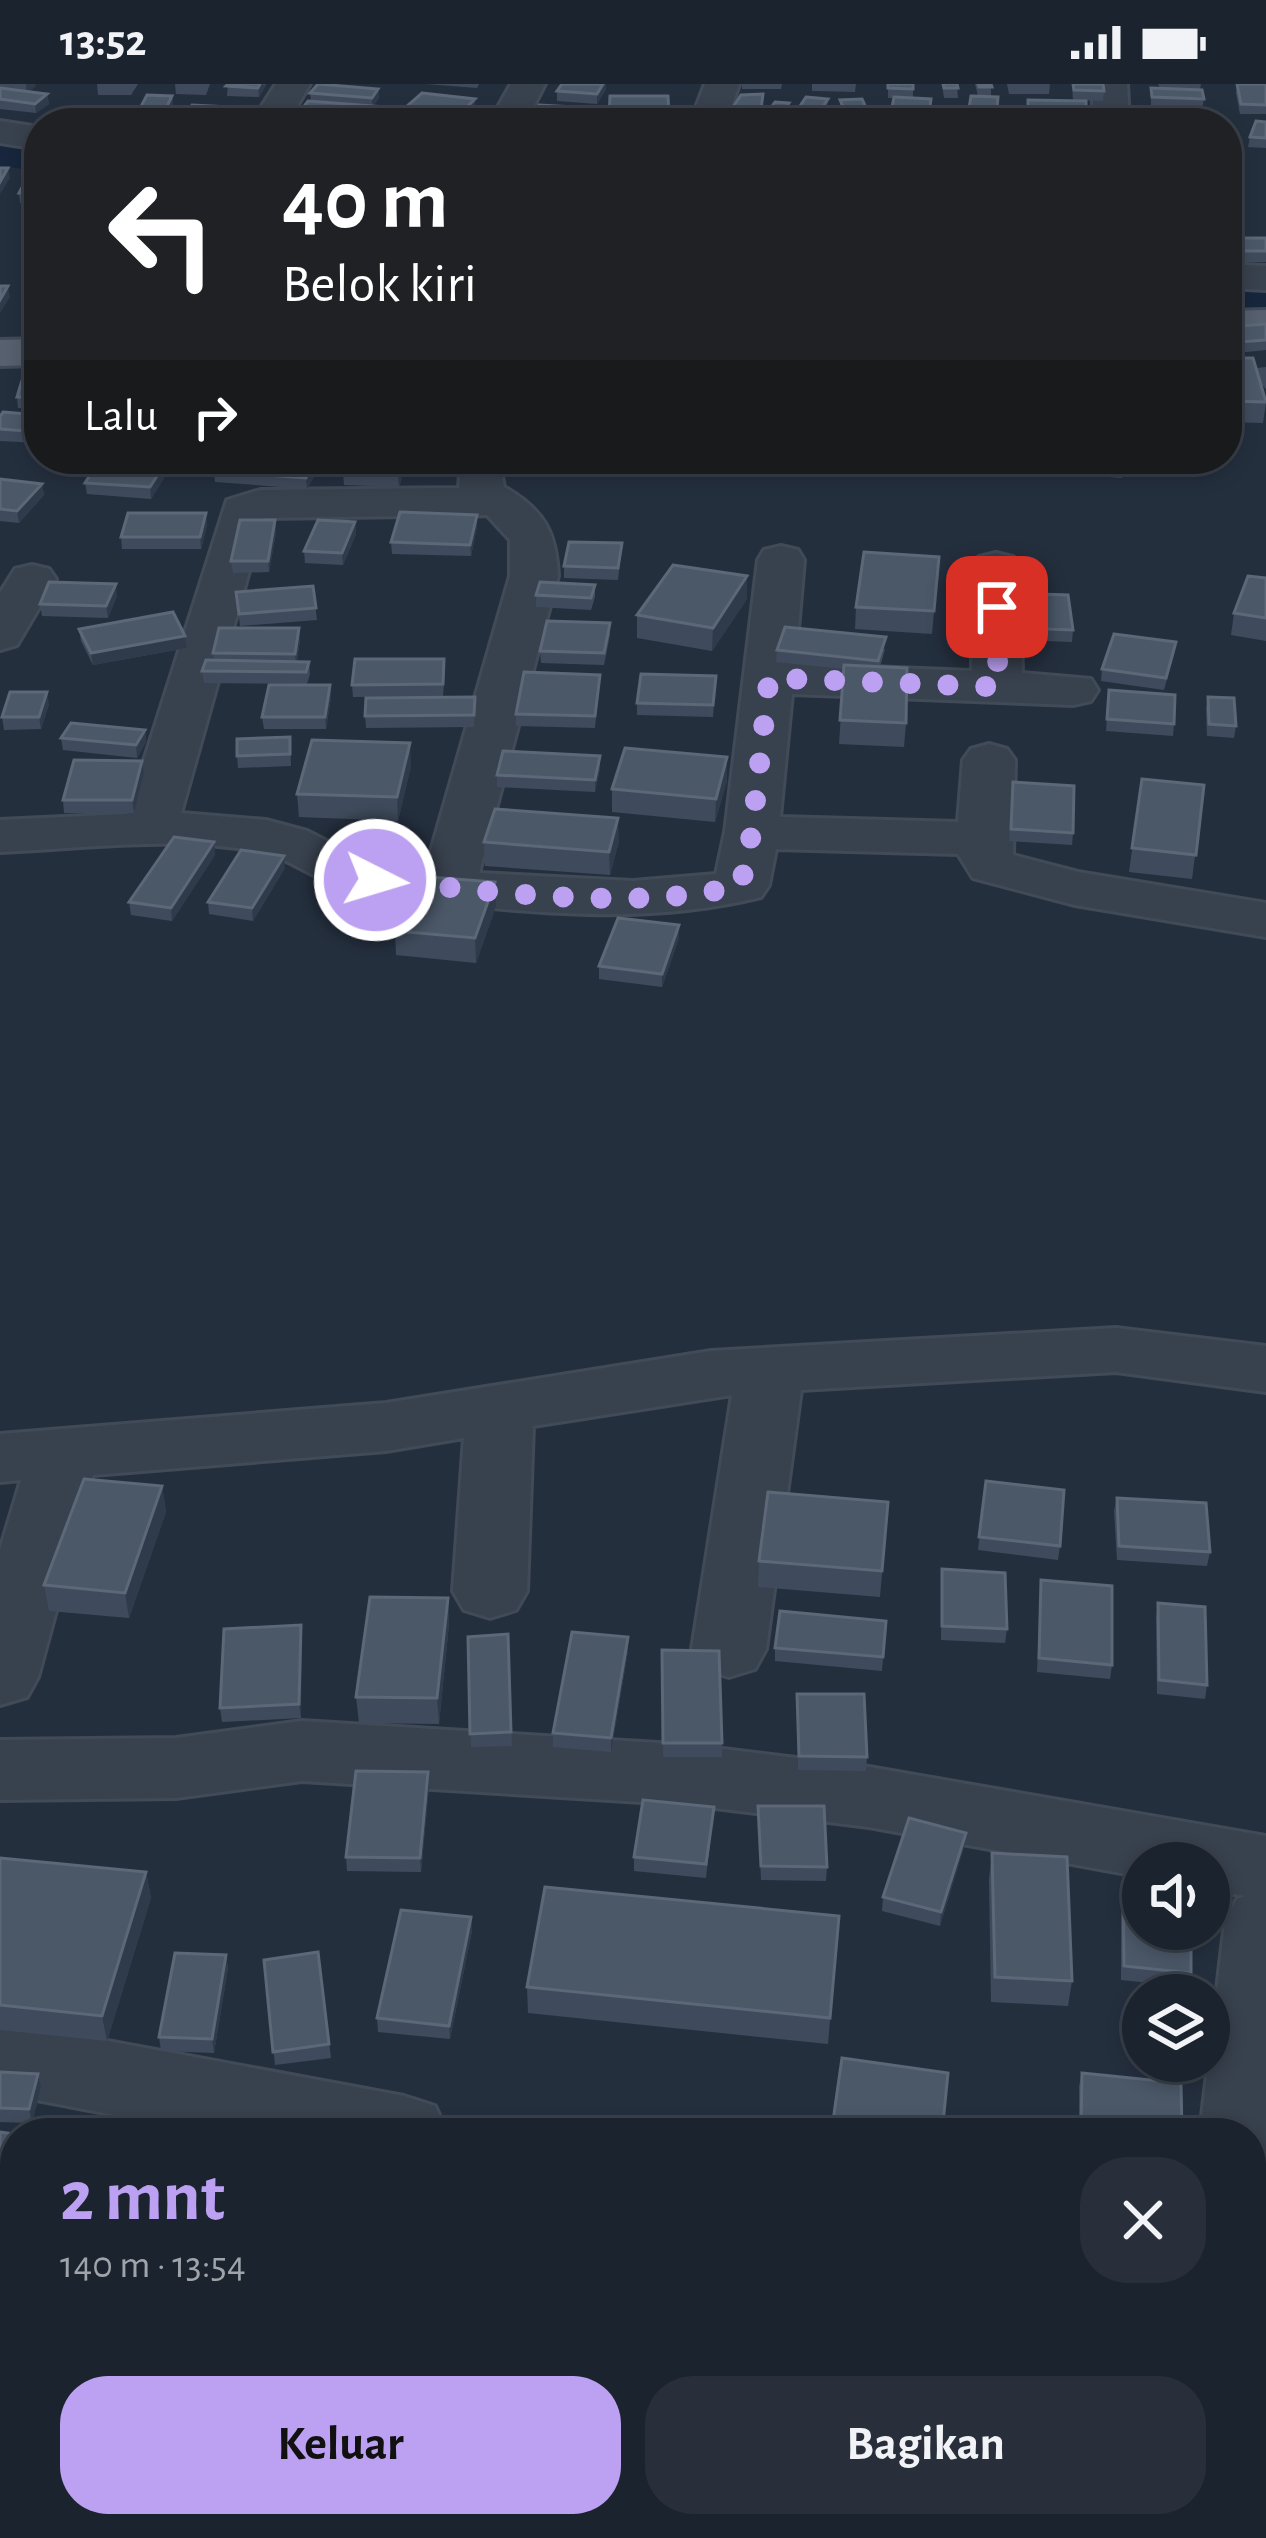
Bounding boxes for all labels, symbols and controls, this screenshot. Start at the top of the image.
text: 13:52 [60,19,147,64]
icon: left [84,156,240,312]
text: 40 m [282,160,449,244]
text: Belok kiri [282,258,477,312]
icon: right [182,384,248,450]
text: Lalu [84,394,158,439]
pin [946,556,1048,658]
icon: arrive [964,574,1030,640]
position arrow [312,817,438,943]
map controls [1122,1842,1230,2082]
button: sound [1122,1842,1230,1950]
button: layers [1122,1974,1230,2082]
button: close [1080,2157,1206,2283]
text: 2 mnt [60,2161,225,2233]
text: 140 m · 13:54 [60,2246,246,2285]
button: Keluar [60,2376,621,2514]
button: Bagikan [645,2376,1206,2514]

